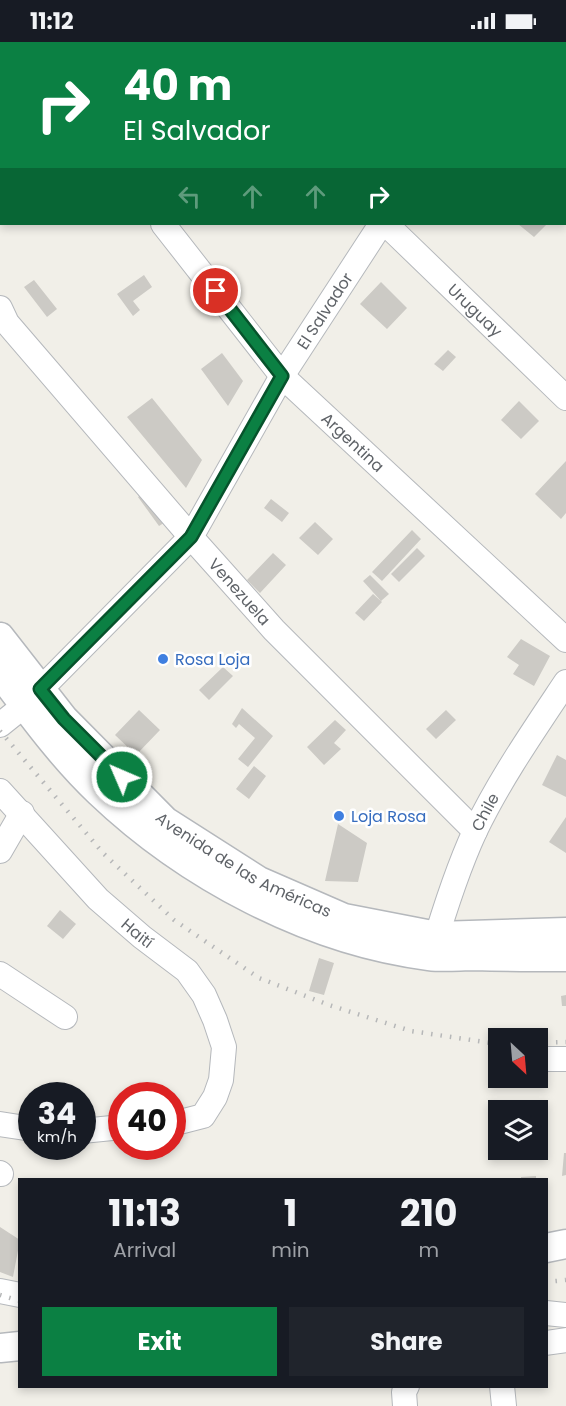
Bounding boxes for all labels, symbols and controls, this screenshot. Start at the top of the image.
text: 11:12 [30,6,74,37]
text: 40 m [123,56,232,115]
icon: right [24,66,102,144]
text: El Salvador [123,112,270,149]
icon: left [173,180,206,213]
icon: ahead [236,180,269,213]
icon: ahead [299,180,332,213]
icon: right [362,180,395,213]
pin [190,265,241,316]
street label: El Salvador [291,268,358,354]
icon: arrive [199,274,232,307]
street label: Uruguay [443,278,508,342]
street label: Argentina [316,407,390,477]
street label: Venezuela [203,553,276,630]
place label: Rosa Loja [175,648,250,671]
marker: Rosa Loja [156,652,170,666]
position arrow [90,745,154,809]
street label: Chile [465,788,504,835]
place label: Loja Rosa [351,805,426,828]
street label: Avenida de las Américas [151,807,335,923]
marker: Loja Rosa [332,809,346,823]
street label: Haití [116,913,158,953]
north arrow [488,1028,548,1088]
map controls [488,1028,548,1160]
speed limit sign: 40 [108,1082,186,1160]
text: 34 [38,1092,76,1135]
button: layers [488,1100,548,1160]
text: km/h [37,1126,77,1147]
text: 11:13 [108,1188,181,1239]
text: 1 [284,1188,297,1239]
text: 210 [400,1188,458,1239]
text: Arrival [113,1236,176,1264]
text: min [271,1236,310,1264]
text: m [419,1236,439,1264]
button: Exit [42,1307,277,1376]
button: Share [289,1307,524,1376]

